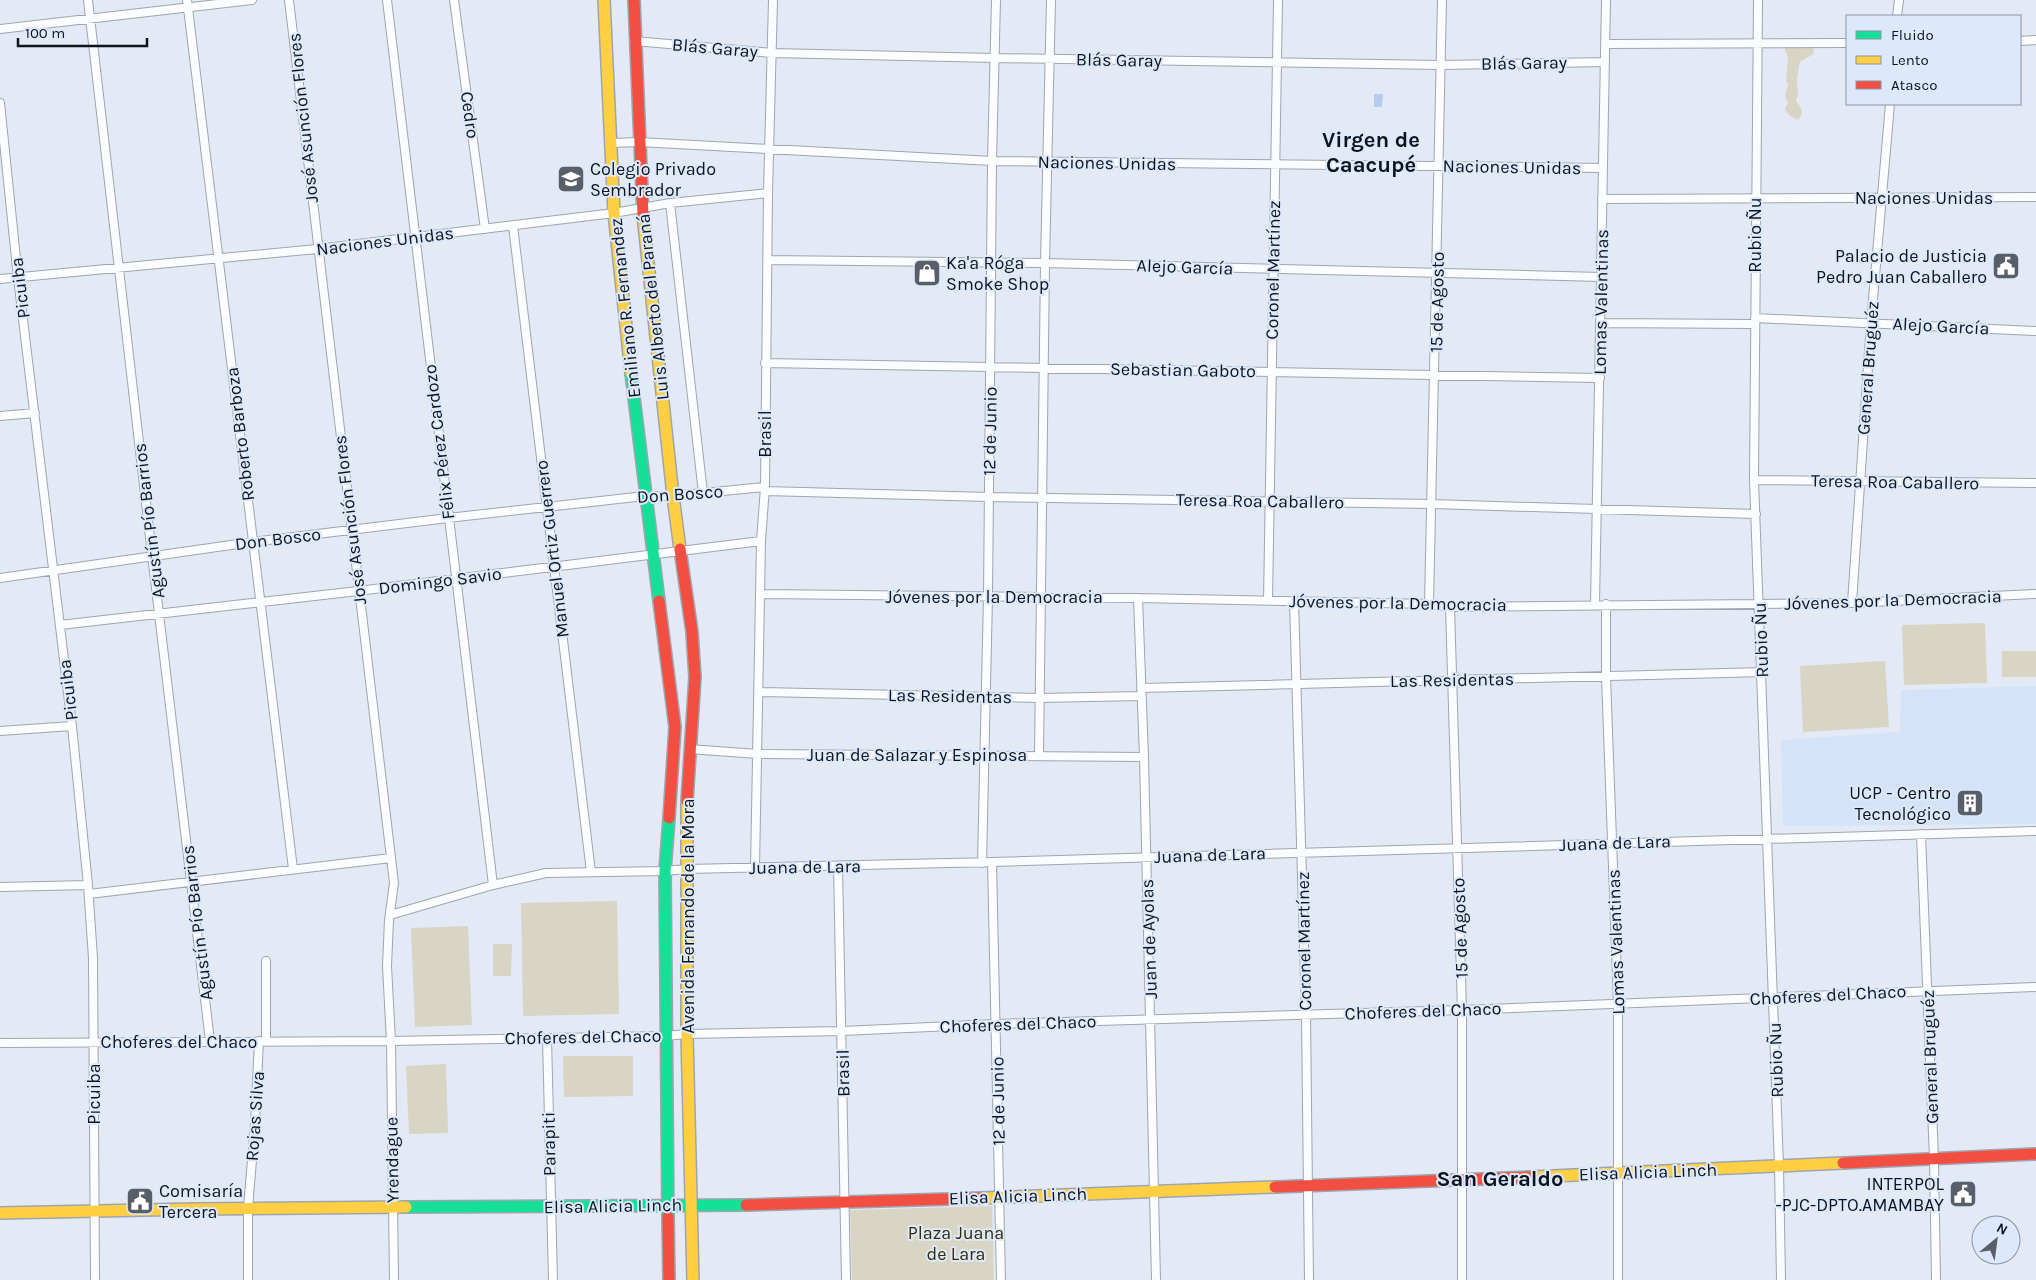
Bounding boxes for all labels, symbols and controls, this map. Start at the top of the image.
scale bar [18,15,146,47]
legend [1846,15,2021,105]
text: 100 m [25,24,65,42]
text: Fluido [1891,26,1934,44]
street label: José Asunción Flores [283,32,323,204]
street label: Blás Garay [671,33,759,63]
street label: Blás Garay [1076,48,1163,72]
street label: Blás Garay [1481,51,1568,75]
text: Lento [1891,51,1929,69]
text: Atasco [1891,76,1937,94]
street label: Cedro [456,90,484,140]
district label: Virgen de Caacupé [1322,127,1420,178]
street label: Naciones Unidas [1038,151,1176,175]
street label: Naciones Unidas [1443,155,1581,179]
place label: Colegio Privado Sembrador [590,158,716,201]
school or university icon: Colegio Privado Sembrador [556,164,586,194]
street label: Naciones Unidas [1855,187,1993,209]
street label: Rubio Ñu [1744,197,1766,273]
street label: Coronel Martínez [1261,200,1285,340]
street label: Luis Alberto del Paraná [632,213,674,401]
street label: Emiliano R. Fernandez [605,217,645,399]
street label: Naciones Unidas [315,222,455,260]
street label: Lomas Valentinas [1589,229,1613,375]
place label: Palacio de Justicia Pedro Juan Caballero [1816,245,1987,288]
street label: 15 de Agosto [1425,251,1449,353]
public building icon: Palacio de Justicia Pedro Juan Caballero [1991,251,2021,281]
place label: Ka'a Róga Smoke Shop [946,252,1049,295]
street label: Alejo García [1136,254,1234,280]
street label: Picuiba [5,256,35,320]
shop icon: Ka'a Róga Smoke Shop [912,258,942,288]
street label: General Bruguéz [1852,300,1884,436]
street label: Alejo García [1892,312,1990,340]
street label: Sebastian Gaboto [1110,358,1256,382]
street label: Félix Pérez Cardozo [419,363,459,521]
street label: Roberto Barboza [221,366,259,502]
street label: 12 de Junio [978,386,1002,476]
street label: Brasil [754,410,776,458]
street label: José Asunción Flores [329,434,371,606]
street label: Agustín Pío Barrios [129,442,169,600]
street label: Manuel Ortiz Guerrero [530,459,574,639]
street label: Teresa Roa Caballero [1811,470,1979,494]
street label: Don Bosco [636,480,724,508]
street label: Teresa Roa Caballero [1176,489,1344,513]
street label: Don Bosco [234,523,322,555]
street label: Domingo Savio [377,563,503,599]
street label: Jóvenes por la Democracia [1784,585,2002,615]
street label: Jóvenes por la Democracia [885,586,1103,608]
street label: Jóvenes por la Democracia [1289,590,1507,616]
street label: Rubio Ñu [1749,602,1773,678]
street label: Picuiba [53,658,83,722]
street label: Las Residentas [1390,668,1514,692]
street label: Las Residentas [888,684,1012,708]
street label: Juan de Salazar y Espinosa [807,744,1027,766]
place label: UCP - Centro Tecnológico [1849,782,1951,825]
building icon: UCP - Centro Tecnológico [1955,788,1985,818]
street label: Avenida Fernando de la Mora [677,798,699,1034]
street label: Juana de Lara [1559,830,1671,856]
street label: Juana de Lara [1154,842,1266,868]
street label: Agustín Pío Barrios [177,844,217,1002]
street label: Juana de Lara [749,855,861,879]
street label: Lomas Valentinas [1602,869,1630,1015]
street label: Coronel Martínez [1292,871,1316,1011]
street label: 15 de Agosto [1447,877,1473,979]
street label: Juan de Ayolas [1136,879,1162,999]
street label: Choferes del Chaco [1749,980,1907,1010]
street label: General Bruguéz [1917,990,1943,1124]
street label: Choferes del Chaco [1344,997,1502,1025]
street label: Choferes del Chaco [939,1010,1097,1038]
street label: Rubio Ñu [1764,1022,1788,1098]
street label: Choferes del Chaco [504,1025,662,1049]
street label: Choferes del Chaco [101,1031,257,1053]
street label: Brasil [832,1049,854,1097]
street label: 12 de Junio [986,1056,1010,1146]
street label: Picuiba [83,1063,105,1125]
street label: Rojas Silva [241,1070,269,1162]
street label: Parapiti [537,1112,561,1176]
street label: Yrendague [380,1117,404,1203]
street label: Elisa Alicia Linch [1578,1159,1718,1185]
district label: San Geraldo [1437,1166,1563,1192]
place label: INTERPOL -PJC-DPTO.AMAMBAY [1775,1173,1945,1216]
public building icon: INTERPOL -PJC-DPTO.AMAMBAY [1948,1179,1978,1209]
place label: Comisaría Tercera [159,1180,243,1223]
street label: Elisa Alicia Linch [948,1183,1088,1209]
public building icon: Comisaría Tercera [125,1186,155,1216]
street label: Elisa Alicia Linch [544,1194,682,1218]
north arrow [1971,1215,2021,1265]
text: N [1994,1219,2011,1239]
park label: Plaza Juana de Lara [908,1222,1004,1265]

